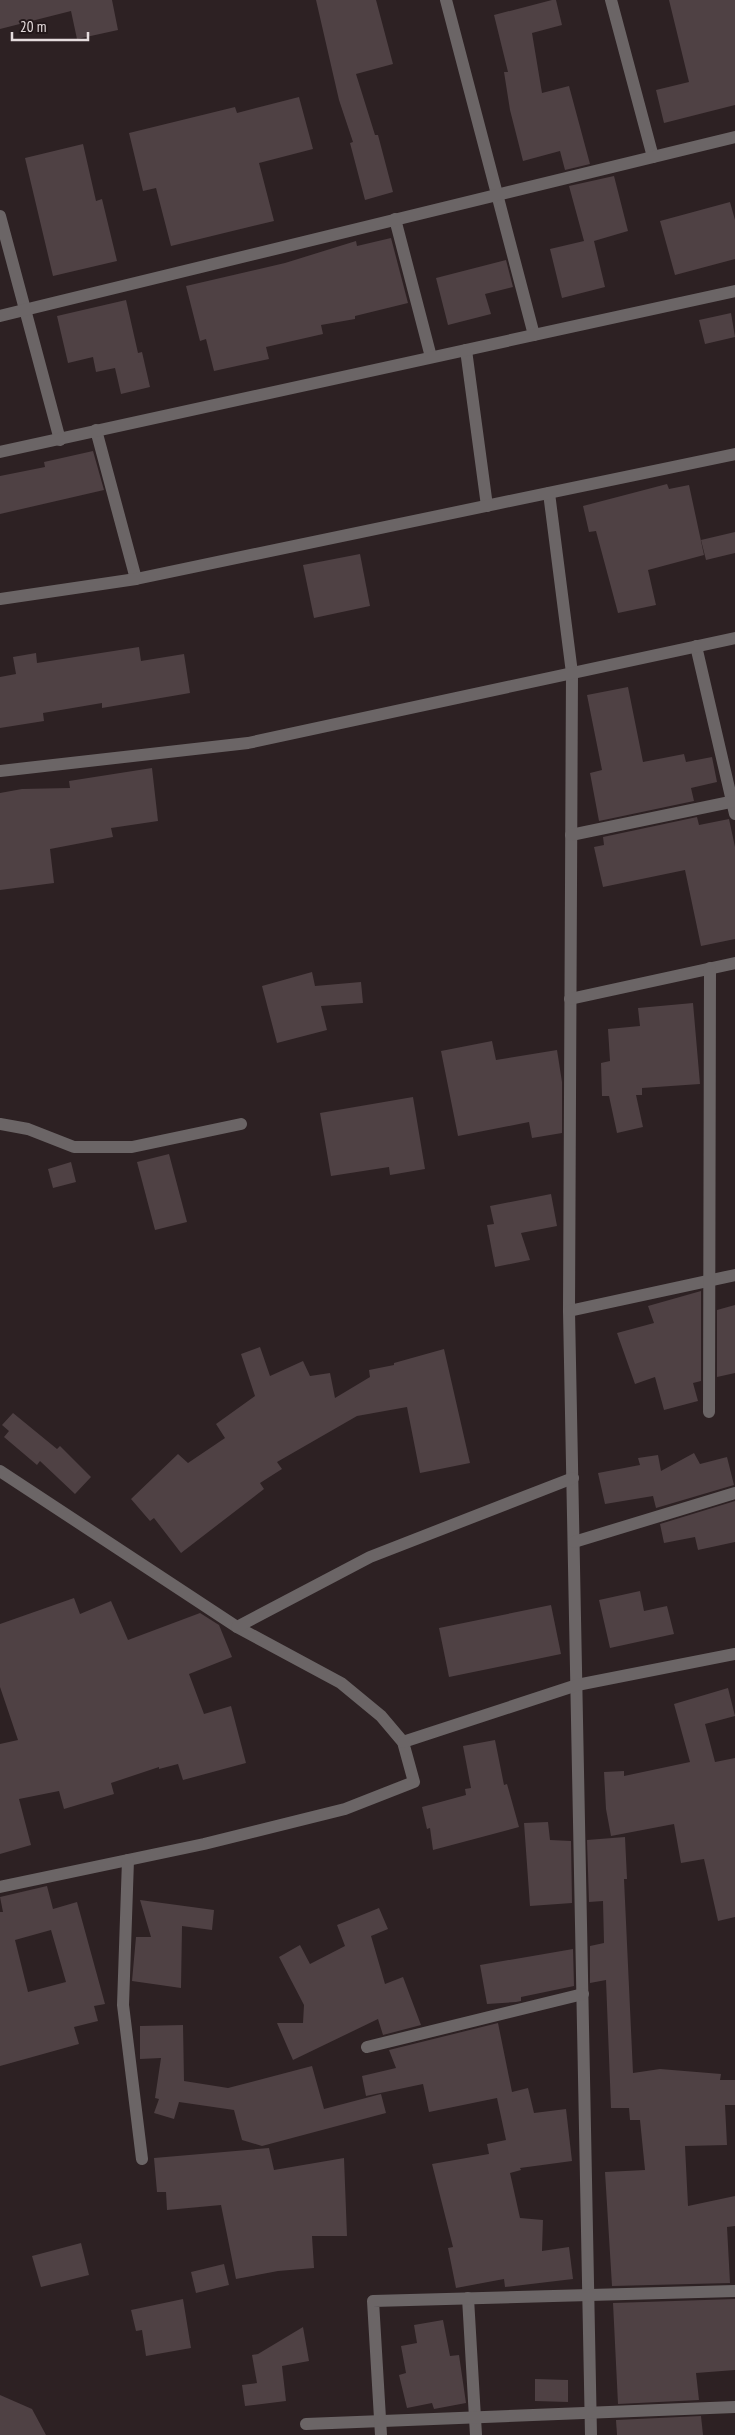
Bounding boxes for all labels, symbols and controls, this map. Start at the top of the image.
scale bar [12,10,89,42]
text: 20 m [20,17,46,36]

